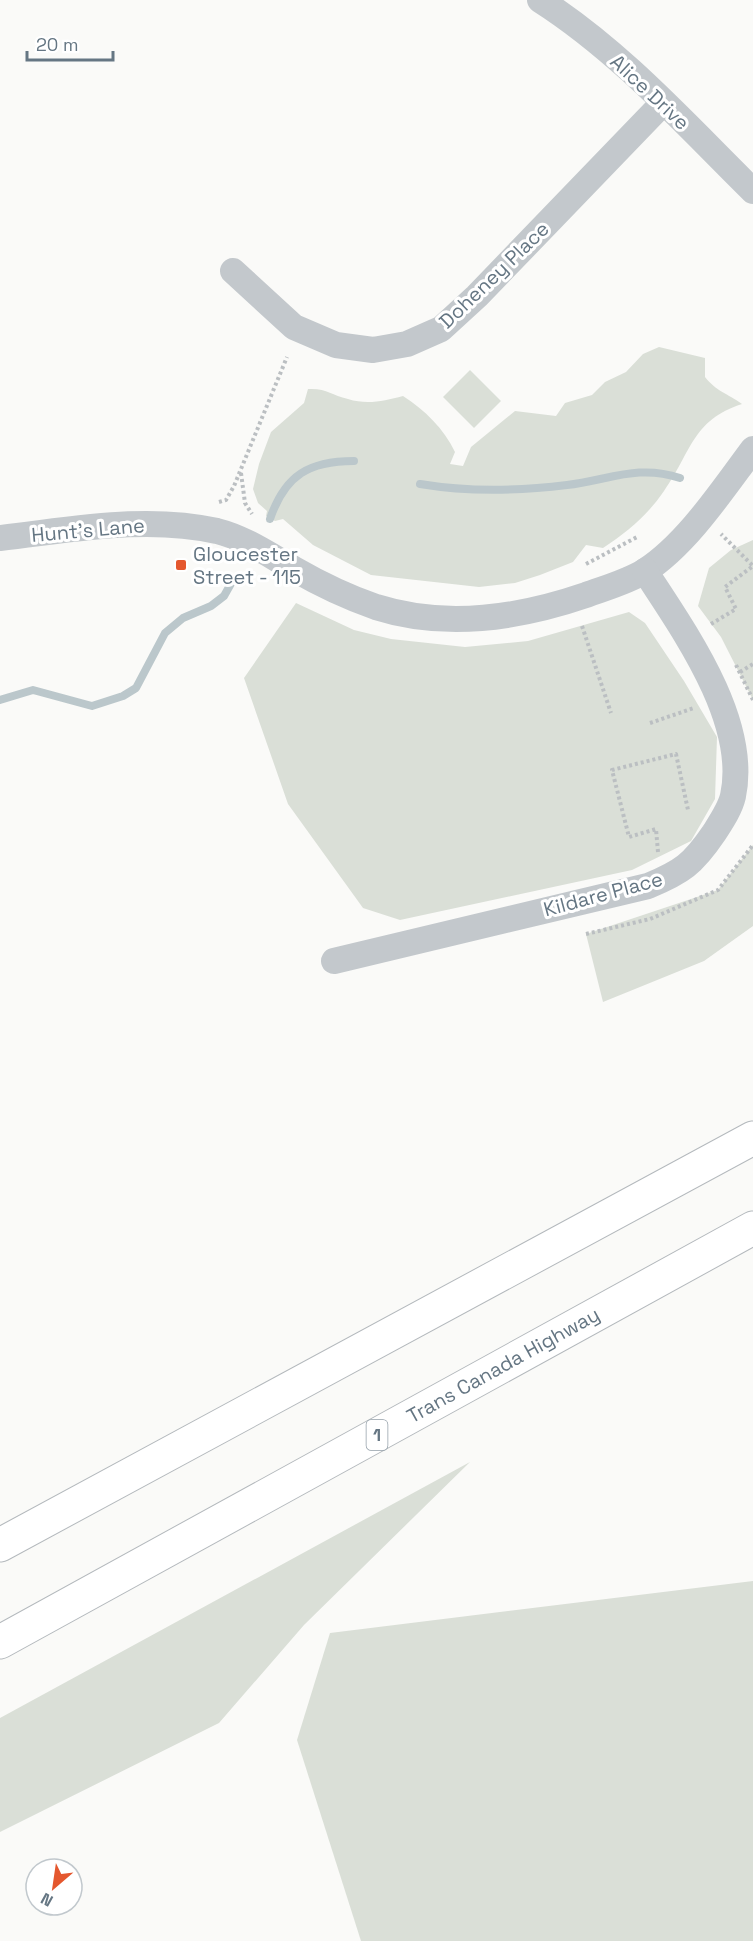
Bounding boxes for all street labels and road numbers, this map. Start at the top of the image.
street label: Alice Drive [605,49,695,135]
street label: Doheney Place [433,216,555,334]
street label: Hunt's Lane [30,512,146,548]
street label: Kildare Place [540,866,666,922]
street label: Trans Canada Highway [402,1301,604,1429]
road number: 1 [366,1420,388,1450]

